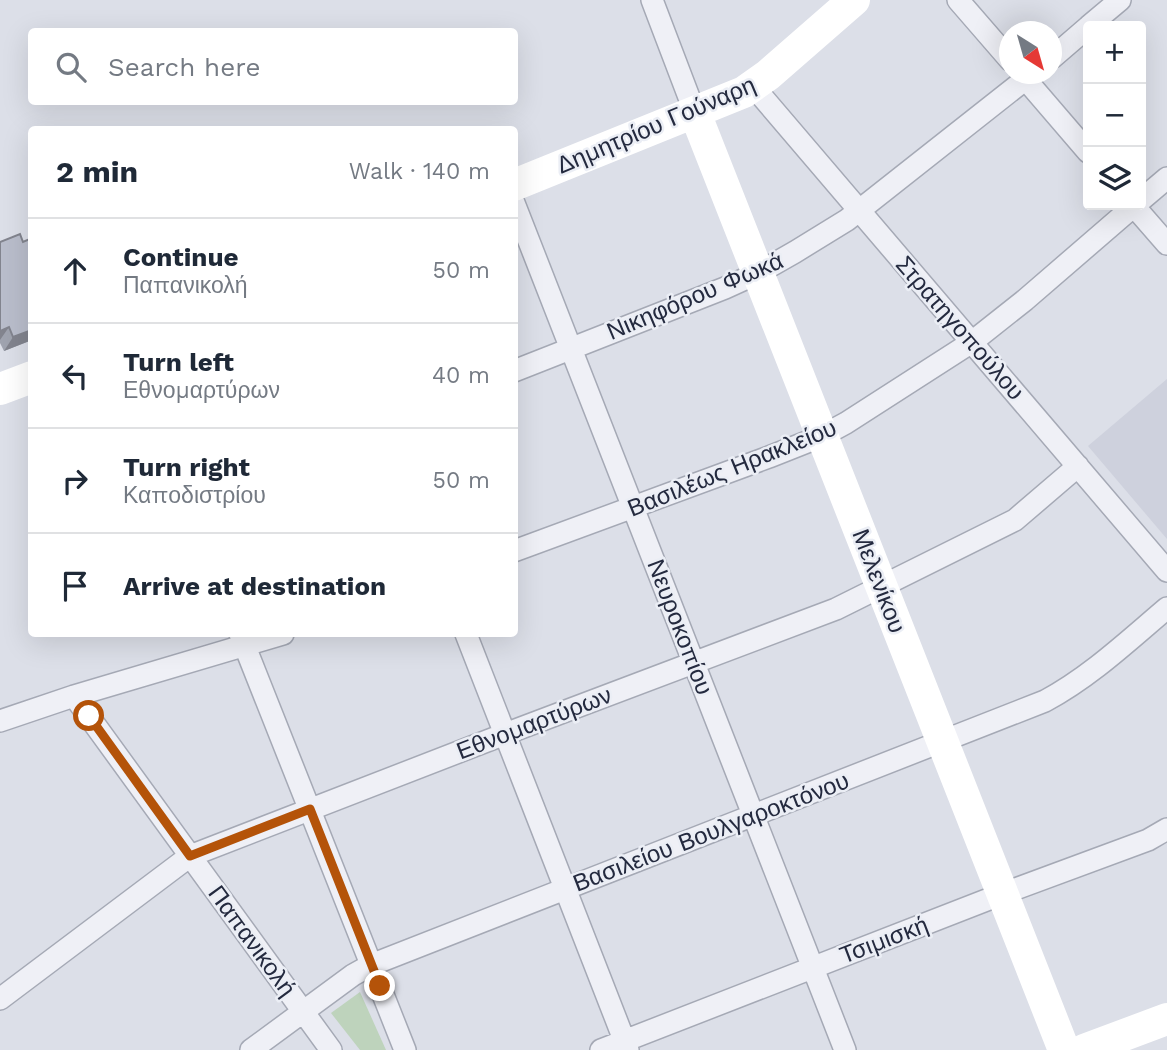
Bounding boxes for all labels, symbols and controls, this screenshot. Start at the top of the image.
north arrow [999,21,1062,84]
map controls [1083,21,1146,210]
button: + [1083,21,1146,84]
search box [28,28,518,105]
icon: search [52,48,90,86]
text: Search here [108,52,260,82]
street label: Δημητρίου Γούναρη [552,70,760,180]
button: − [1083,84,1146,147]
button: layers [1083,147,1146,210]
text: 2 min [56,154,138,189]
text: Walk · 140 m [349,158,490,185]
text: Continue [123,242,239,272]
street label: Νικηφόρου Φωκά [603,246,787,346]
street label: Στρατηγοπούλου [890,250,1030,406]
icon: ahead [56,252,94,290]
text: 50 m [433,257,490,284]
text: Παπανικολή [123,272,248,299]
text: Turn left [123,347,234,377]
icon: left [56,357,94,395]
text: 40 m [432,362,490,389]
text: Εθνομαρτύρων [123,377,280,404]
street label: Βασιλέως Ηρακλείου [624,413,840,523]
text: Turn right [123,452,250,482]
icon: right [56,462,94,500]
text: 50 m [433,467,490,494]
text: Καποδιστρίου [123,482,266,509]
street label: Μελενίκου [846,525,912,637]
street label: Νευροκοπίου [641,555,719,699]
icon: arrive [56,567,94,605]
text: Arrive at destination [123,571,386,601]
street label: Εθνομαρτύρων [453,681,615,765]
route start [73,700,104,731]
street label: Βασιλείου Βουλγαροκτόνου [569,766,853,898]
street label: Παπανικολή [202,880,302,1002]
street label: Τσιμισκή [836,910,932,970]
route end [364,970,395,1001]

